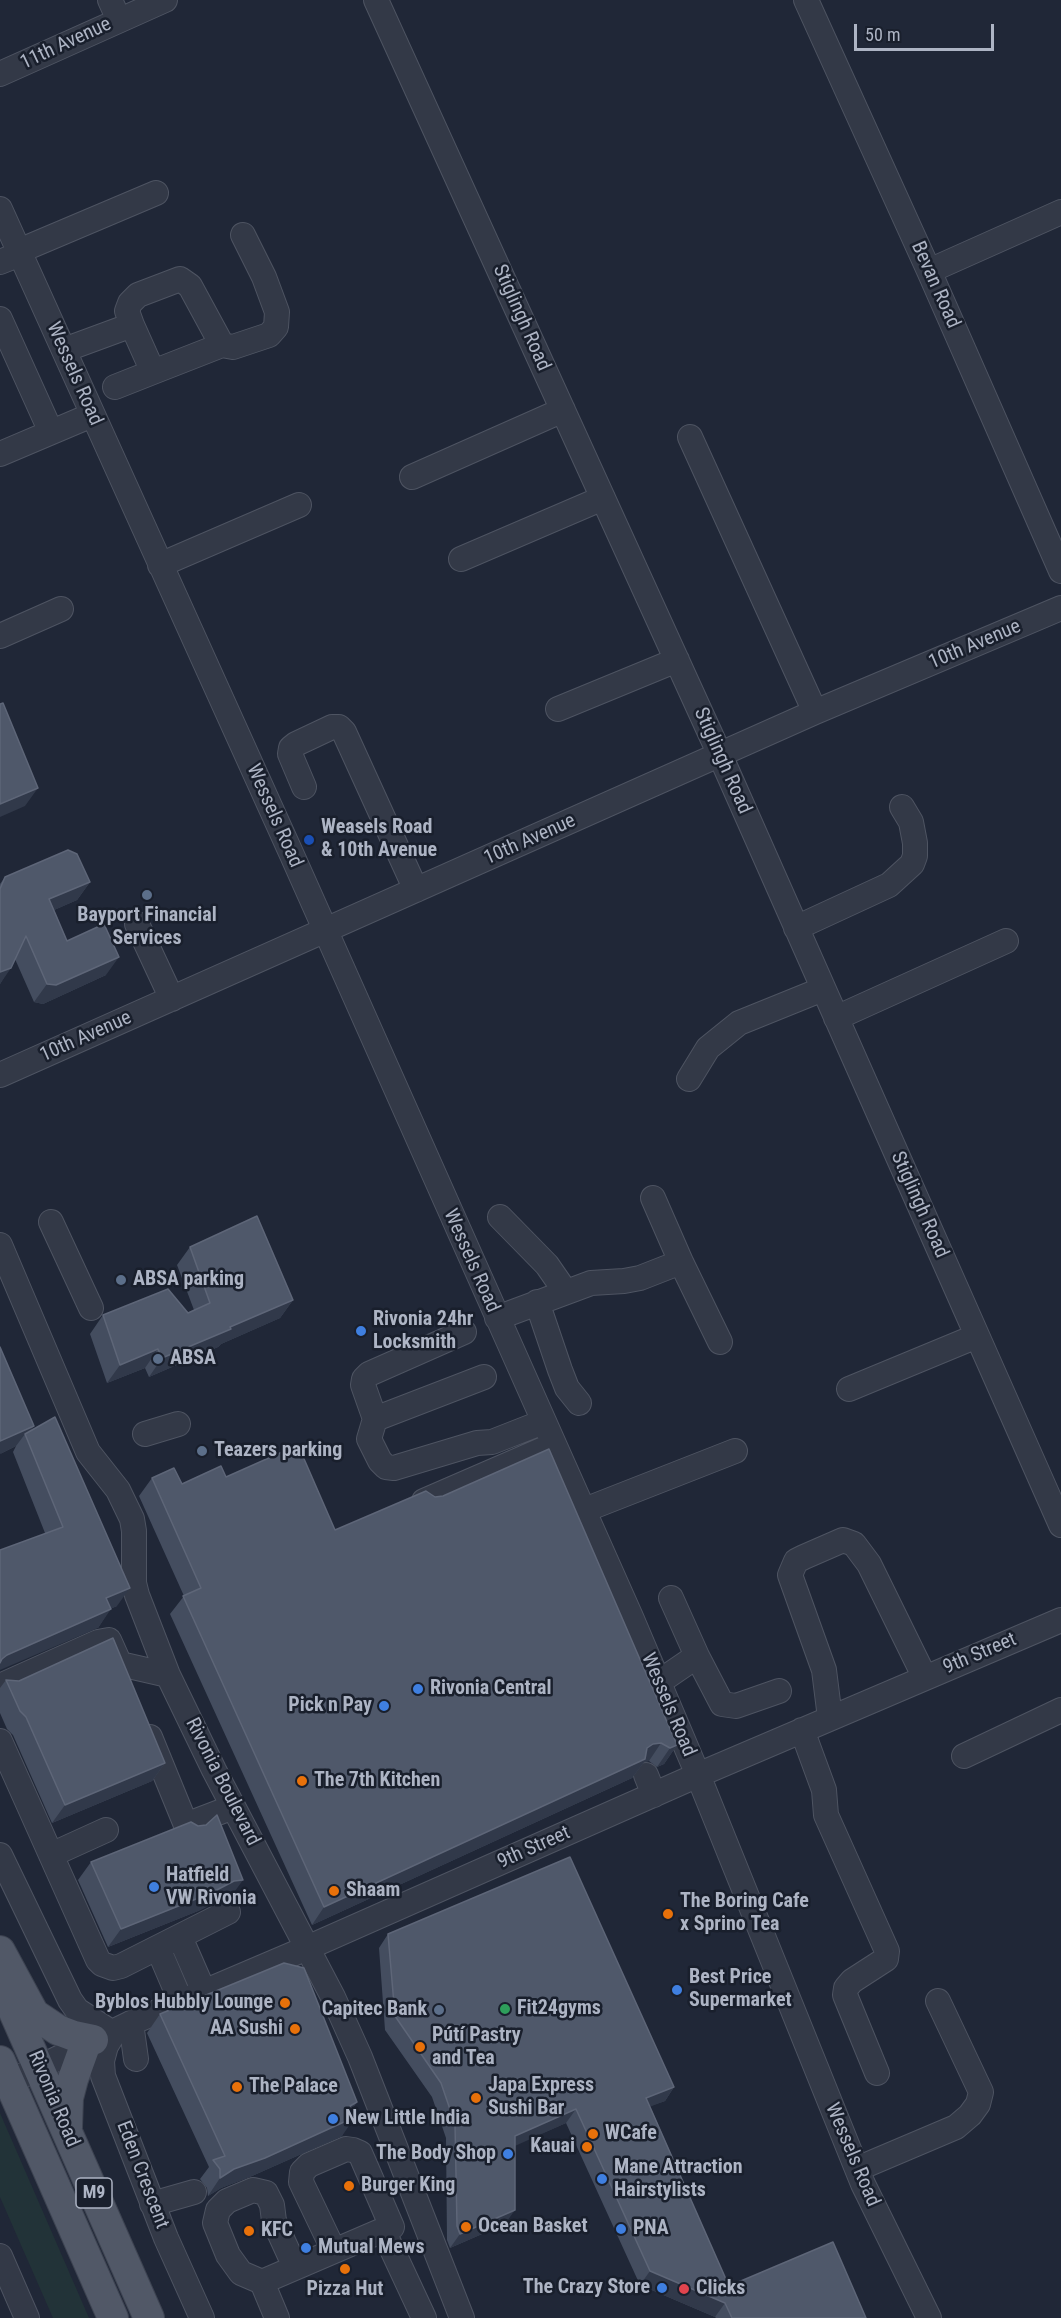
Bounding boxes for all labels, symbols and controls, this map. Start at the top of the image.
scale bar [857,12,996,50]
street label: 11th Avenue [17,13,115,75]
text: 50 m [865,24,900,45]
street label: Bevan Road [905,238,965,332]
street label: Stiglingh Road [487,261,555,375]
street label: Wessels Road [41,319,107,429]
street label: 10th Avenue [925,615,1025,675]
street label: Stiglingh Road [688,704,756,818]
street label: Wessels Road [241,761,307,871]
street label: 10th Avenue [481,809,579,871]
place label: Weasels Road & 10th Avenue [321,816,437,863]
marker: Weasels Road & 10th Avenue [302,833,316,847]
marker: Bayport Financial Services [140,888,154,902]
place label: Bayport Financial Services [77,904,217,951]
street label: 10th Avenue [37,1006,135,1068]
street label: Stiglingh Road [885,1148,953,1262]
street label: Wessels Road [438,1206,504,1316]
place label: ABSA parking [133,1268,244,1292]
marker: ABSA parking [114,1273,128,1287]
place label: Rivonia 24hr Locksmith [373,1308,473,1355]
marker: Rivonia 24hr Locksmith [354,1324,368,1338]
place label: ABSA [170,1347,216,1371]
marker: ABSA [151,1352,165,1366]
place label: Teazers parking [214,1439,342,1463]
marker: Teazers parking [195,1444,209,1458]
street label: 9th Street [940,1628,1020,1680]
street label: Wessels Road [635,1650,701,1760]
place label: Rivonia Central [430,1677,552,1701]
marker: Rivonia Central [411,1682,425,1696]
place label: Pick n Pay [288,1694,372,1718]
marker: Pick n Pay [377,1699,391,1713]
street label: Rivonia Boulevard [179,1714,265,1850]
place label: The 7th Kitchen [314,1769,440,1793]
marker: The 7th Kitchen [295,1774,309,1788]
street label: 9th Street [494,1821,574,1875]
place label: Hatfield VW Rivonia [166,1864,256,1911]
place label: Shaam [346,1879,400,1903]
marker: Hatfield VW Rivonia [147,1880,161,1894]
marker: Shaam [327,1884,341,1898]
place label: The Boring Cafe x Sprino Tea [680,1890,809,1937]
marker: The Boring Cafe x Sprino Tea [661,1907,675,1921]
place label: Best Price Supermarket [689,1966,792,2013]
marker: Best Price Supermarket [670,1983,684,1997]
place label: Byblos Hubbly Lounge [95,1991,273,2015]
marker: Byblos Hubbly Lounge [278,1996,292,2010]
place label: Fit24gyms [517,1997,601,2021]
place label: Capitec Bank [322,1998,427,2022]
marker: Fit24gyms [498,2002,512,2016]
marker: Capitec Bank [432,2003,446,2017]
place label: AA Sushi [210,2017,283,2041]
marker: AA Sushi [288,2022,302,2036]
place label: Pútí Pastry and Tea [432,2024,521,2071]
marker: Pútí Pastry and Tea [413,2040,427,2054]
street label: Rivonia Road [22,2047,84,2151]
place label: Japa Express Sushi Bar [488,2074,594,2121]
place label: The Palace [249,2075,338,2099]
marker: The Palace [230,2080,244,2094]
marker: Japa Express Sushi Bar [469,2091,483,2105]
street label: Wessels Road [819,2100,885,2210]
place label: New Little India [345,2107,470,2131]
marker: New Little India [326,2112,340,2126]
street label: Eden Crescent [110,2118,174,2232]
place label: WCafe [605,2122,657,2146]
marker: WCafe [586,2127,600,2141]
place label: Kauai [530,2135,575,2159]
marker: Kauai [580,2140,594,2154]
place label: The Body Shop [376,2142,496,2166]
marker: The Body Shop [501,2147,515,2161]
place label: Mane Attraction Hairstylists [614,2156,743,2203]
marker: Mane Attraction Hairstylists [595,2172,609,2186]
place label: Burger King [361,2174,455,2198]
road number: M9 [76,2178,112,2208]
marker: Burger King [342,2179,356,2193]
place label: Ocean Basket [478,2215,588,2239]
place label: PNA [633,2217,669,2241]
place label: KFC [261,2219,293,2243]
marker: Ocean Basket [459,2220,473,2234]
marker: PNA [614,2222,628,2236]
marker: KFC [242,2224,256,2238]
place label: Mutual Mews [318,2236,425,2260]
marker: Mutual Mews [299,2241,313,2255]
marker: Pizza Hut [338,2262,352,2276]
place label: The Crazy Store [523,2276,650,2300]
place label: Clicks [696,2277,745,2301]
place label: Pizza Hut [307,2278,383,2302]
marker: The Crazy Store [655,2281,669,2295]
marker: Clicks [677,2282,691,2296]

